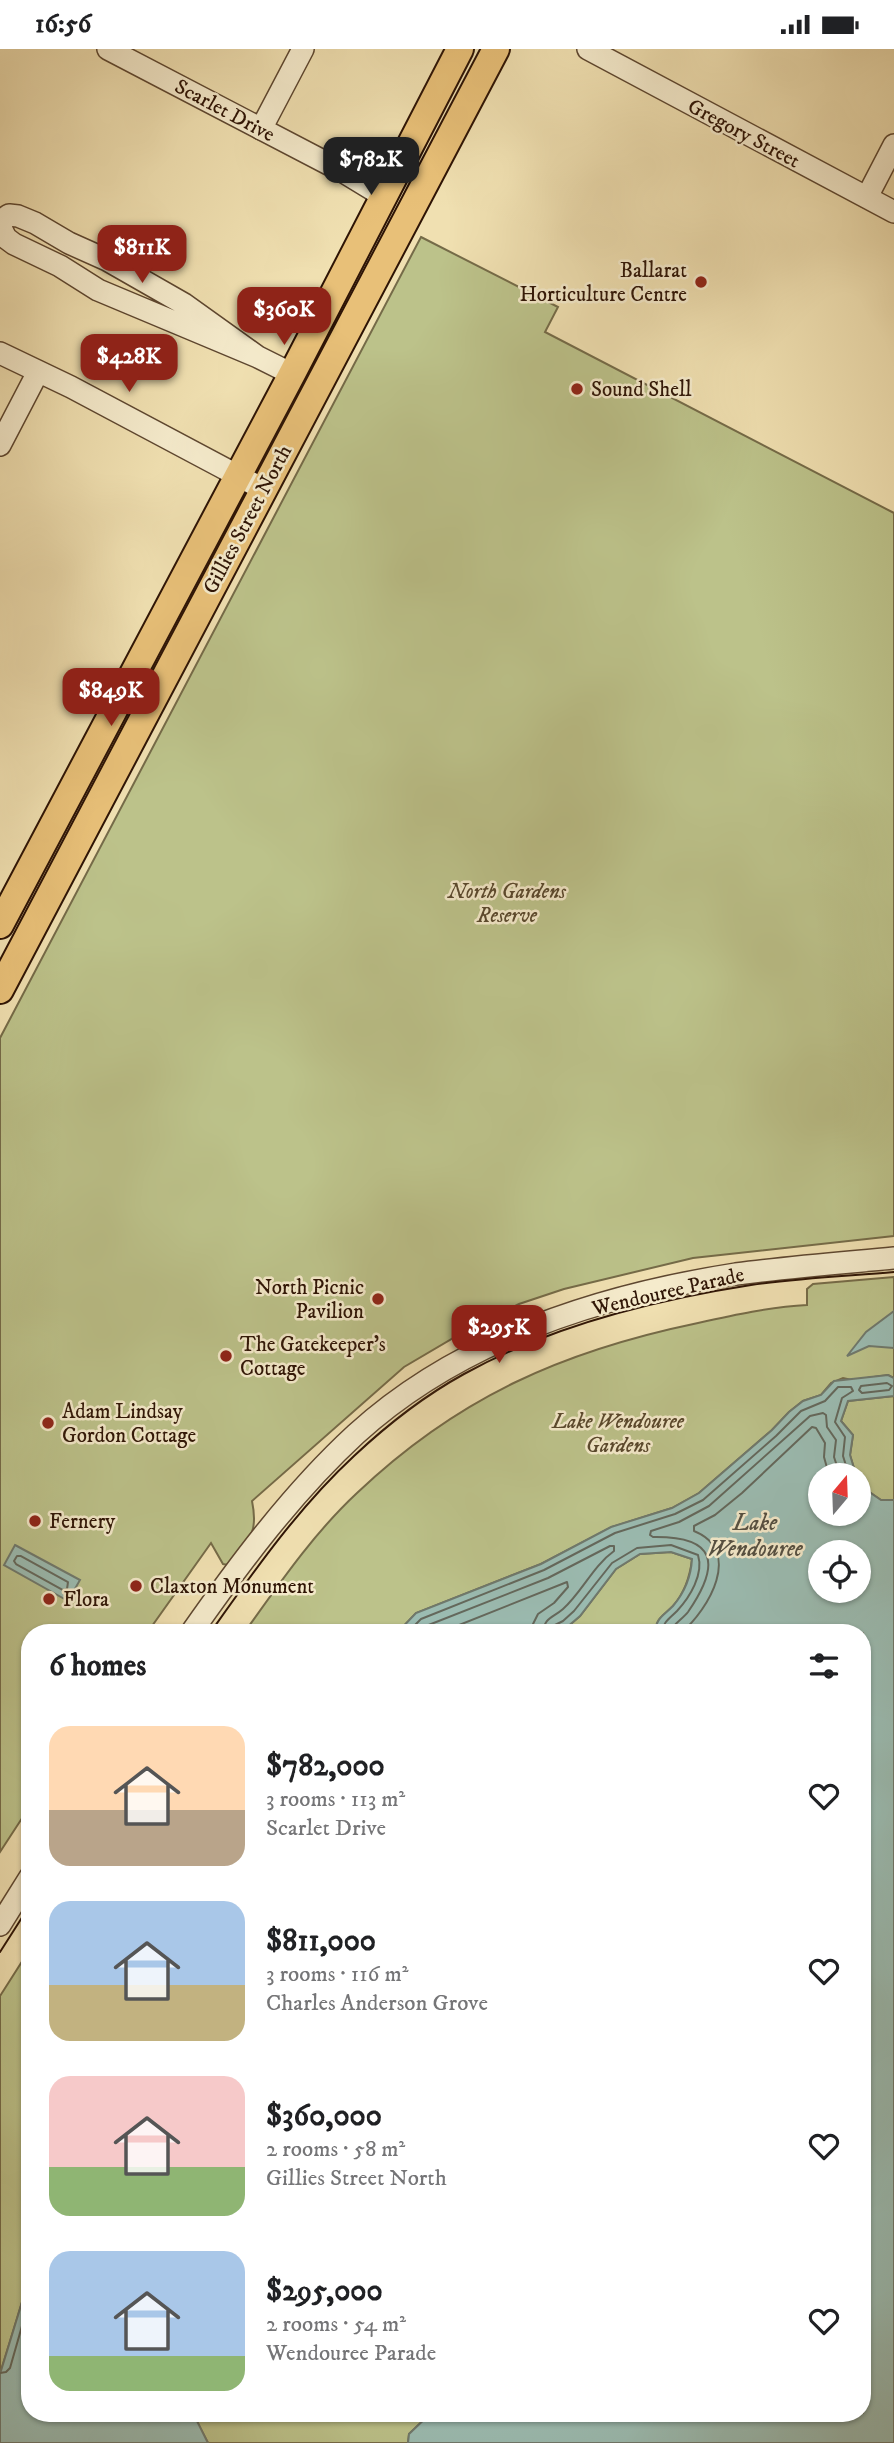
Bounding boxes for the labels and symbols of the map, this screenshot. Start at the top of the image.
street label: Scarlet Drive [170,74,279,148]
street label: Gregory Street [683,93,804,174]
pin: $782K [322,137,420,197]
pin: $811K [93,225,191,285]
place label: Ballarat Horticulture Centre [520,258,687,308]
marker: Ballarat Horticulture Centre [693,274,709,290]
pin: $360K [235,287,333,347]
pin: $428K [80,335,178,394]
place label: Sound Shell [591,377,692,403]
marker: Sound Shell [569,381,585,397]
street label: Gillies Street North [198,441,298,598]
pin: $849K [62,669,160,728]
park label: North Gardens Reserve [447,879,567,929]
street label: Wendouree Parade [589,1262,747,1322]
place label: North Picnic Pavilion [255,1275,364,1325]
marker: North Picnic Pavilion [370,1291,386,1307]
pin: $295K [450,1305,548,1365]
place label: The Gatekeeper's Cottage [240,1332,386,1382]
marker: The Gatekeeper's Cottage [218,1348,234,1364]
place label: Adam Lindsay Gordon Cottage [62,1399,197,1449]
park label: Lake Wendouree Gardens [551,1409,685,1459]
marker: Adam Lindsay Gordon Cottage [40,1415,56,1431]
north arrow [808,1463,872,1526]
place label: Fernery [49,1509,116,1535]
water label: Lake Wendouree [707,1509,804,1564]
marker: Fernery [27,1513,43,1529]
place label: Claxton Monument [150,1574,314,1600]
marker: Claxton Monument [128,1578,144,1594]
place label: Flora [63,1587,109,1613]
marker: Flora [41,1591,57,1607]

